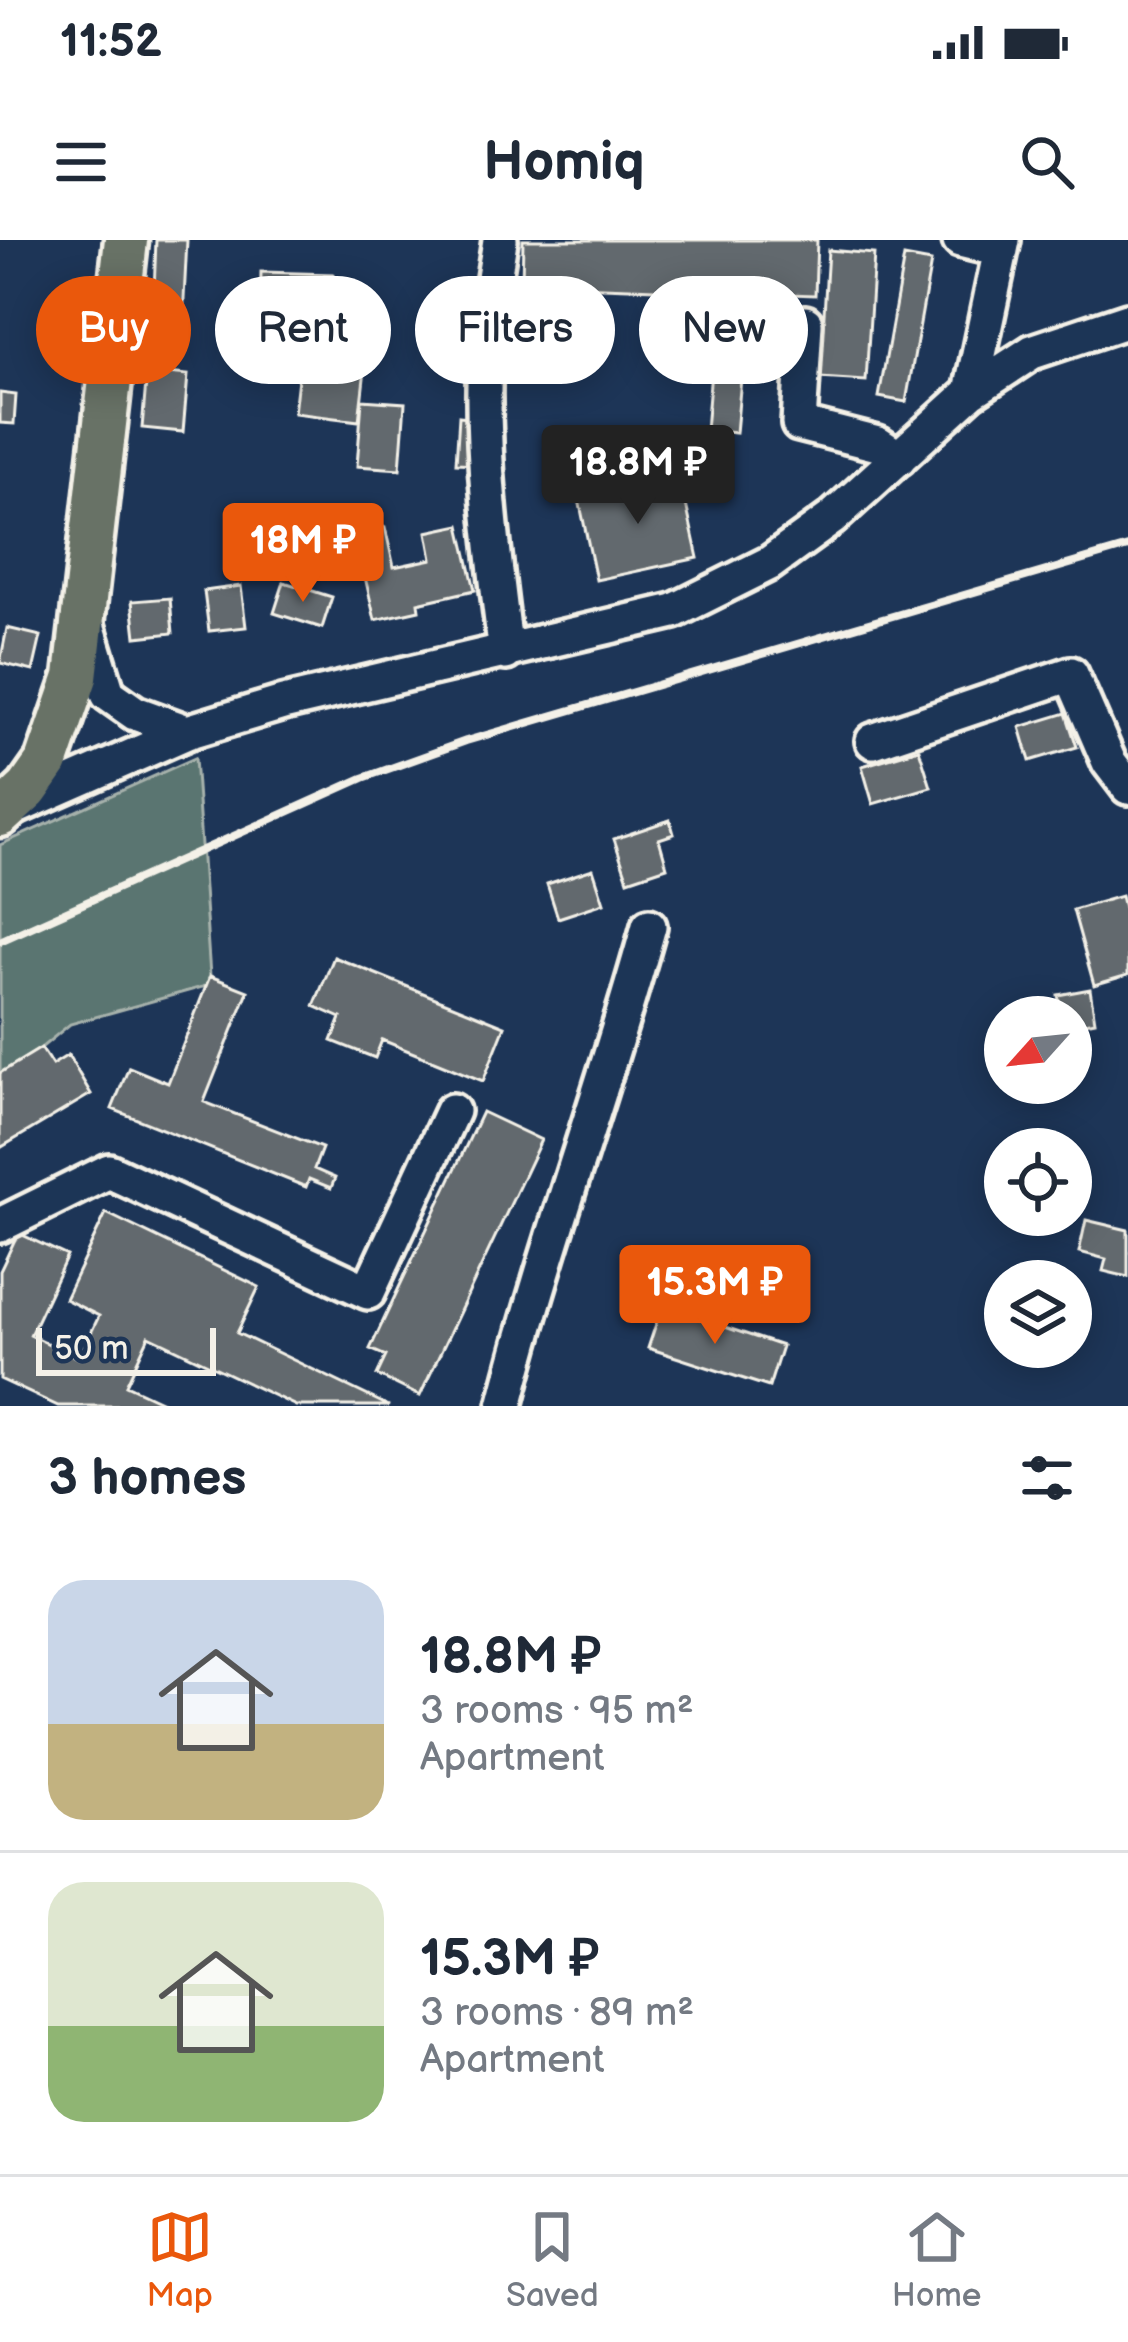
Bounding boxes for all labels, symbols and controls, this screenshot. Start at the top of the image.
text: 11:52 [60,15,162,70]
icon: menu [48,129,114,195]
icon: search [1014,129,1080,195]
text: Homiq [483,130,645,195]
chip: Buy [36,276,191,384]
chip: Rent [215,276,391,384]
chip: Filters [415,276,615,384]
chip: New [639,276,808,384]
pin: 18.8M ₽ [527,425,749,527]
text: 18.8M ₽ [569,440,707,487]
pin: 18M ₽ [219,503,387,605]
text: 18M ₽ [250,518,356,565]
north arrow [984,996,1092,1104]
map controls [984,996,1092,1368]
button: locate [984,1128,1092,1236]
pin: 15.3M ₽ [604,1245,826,1347]
text: 15.3M ₽ [646,1260,784,1307]
button: layers [984,1260,1092,1368]
scale bar [36,1322,216,1375]
text: 50 m [54,1329,129,1369]
icon: filters [1014,1445,1080,1511]
text: 3 homes [48,1448,246,1509]
text: 18.8M ₽ [420,1627,601,1688]
icon: home [144,1628,288,1772]
text: 3 rooms · 95 m² [420,1688,694,1735]
text: Apartment [420,1735,604,1782]
text: 15.3M ₽ [420,1929,599,1990]
icon: home [144,1930,288,2074]
text: 3 rooms · 89 m² [420,1990,694,2037]
text: Apartment [420,2037,604,2084]
tab: Map [147,2204,213,2316]
tab: Saved [506,2204,599,2316]
tab: Home [892,2204,981,2316]

